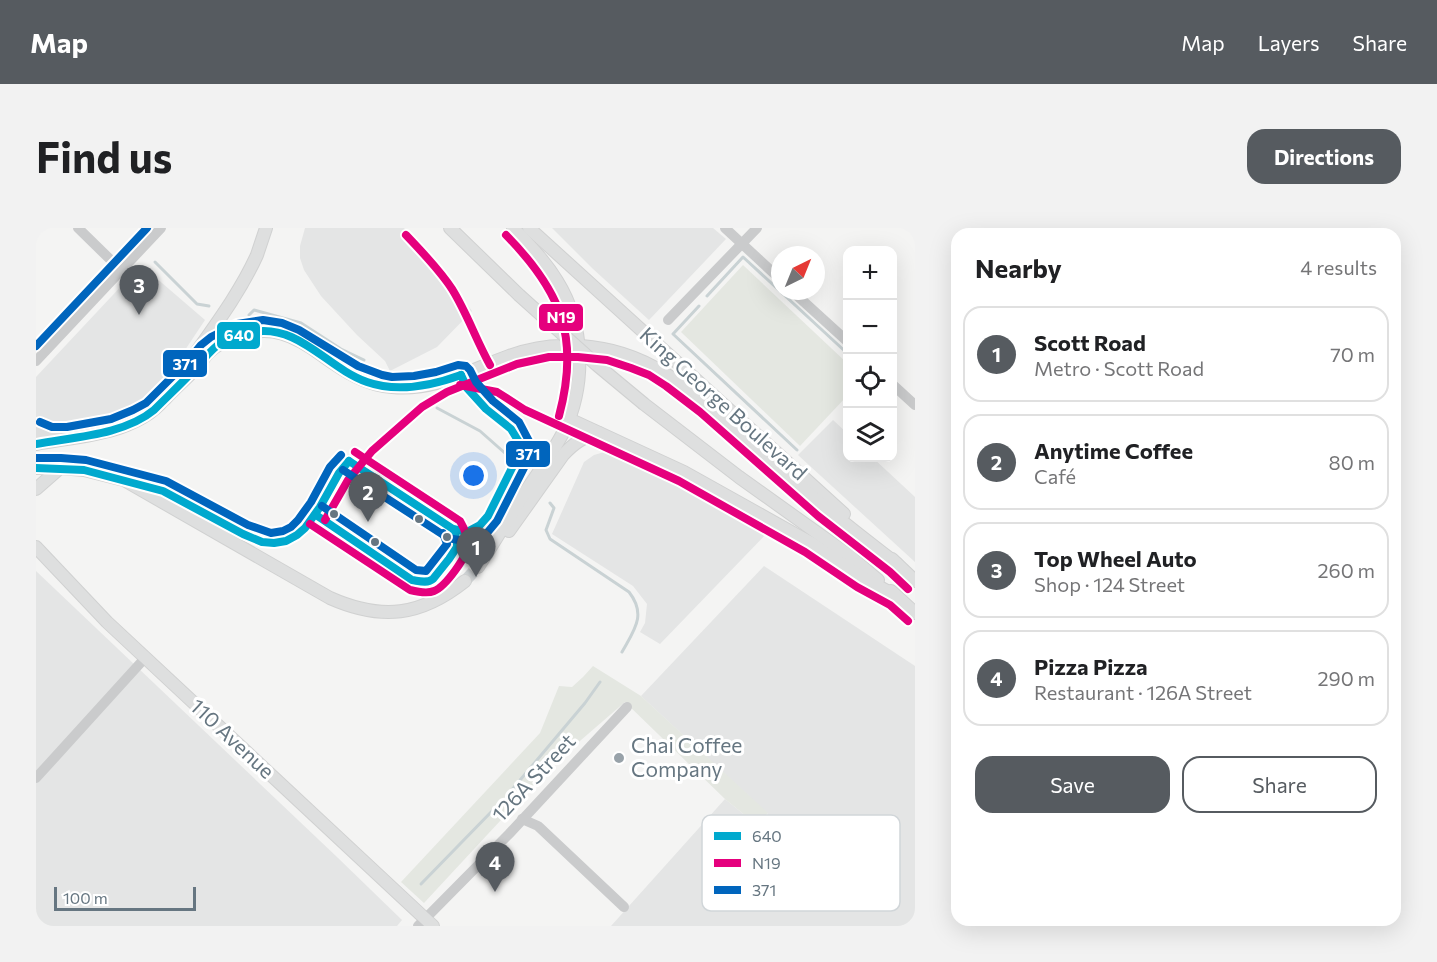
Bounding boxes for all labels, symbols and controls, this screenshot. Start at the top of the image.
text: Map [30,25,88,59]
text: Map [1181,30,1225,55]
text: Layers [1258,30,1320,55]
text: Share [1353,30,1407,55]
button: Directions [1247,129,1401,184]
text: Find us [36,130,172,182]
north arrow [771,246,825,300]
map controls [843,246,897,462]
button: + [843,246,897,300]
text: Nearby [975,252,1062,283]
text: 4 results [1300,255,1377,279]
pin: 3 [120,266,158,315]
button: − [843,300,897,354]
line badge: N19 [538,303,584,332]
text: N19 [546,307,576,326]
line badge: 640 [216,321,261,350]
street label: King George Boulevard [635,321,813,485]
text: 640 [224,325,254,344]
text: Scott Road [1034,329,1146,356]
text: 1 [992,342,1001,366]
text: 70 m [1330,342,1375,366]
line badge: 371 [162,349,208,378]
text: 371 [172,354,198,373]
button: locate [843,354,897,408]
text: Metro · Scott Road [1034,356,1204,380]
button: layers [843,408,897,462]
text: Anytime Coffee [1034,437,1193,464]
line badge: 371 [505,440,551,468]
text: 371 [515,444,541,463]
text: 2 [991,450,1002,474]
text: 80 m [1329,450,1375,474]
your location [459,461,488,490]
text: Café [1034,464,1076,488]
pin: 2 [348,472,388,522]
unlabelled marker [328,508,340,520]
unlabelled marker [413,513,425,525]
pin: 1 [456,528,496,577]
unlabelled marker [441,531,453,543]
unlabelled marker [369,536,381,548]
text: Top Wheel Auto [1034,545,1197,572]
text: 3 [991,558,1002,582]
text: 260 m [1317,558,1375,582]
text: Shop · 124 Street [1034,572,1185,596]
text: Pizza Pizza [1034,653,1148,680]
text: 4 [990,666,1003,690]
text: 290 m [1317,666,1375,690]
text: Restaurant · 126A Street [1034,680,1252,704]
street label: 110 Avenue [186,693,280,783]
street label: 126A Street [486,728,580,826]
place label: Chai Coffee Company [631,732,742,781]
marker: Chai Coffee Company [612,751,626,765]
button: Save [975,756,1170,813]
button: Share [1182,756,1377,813]
legend [702,815,900,911]
text: 640 [752,826,782,845]
pin: 4 [476,842,514,892]
text: N19 [752,853,781,872]
text: 371 [752,880,776,899]
scale bar [54,884,196,912]
text: 100 m [63,888,108,907]

